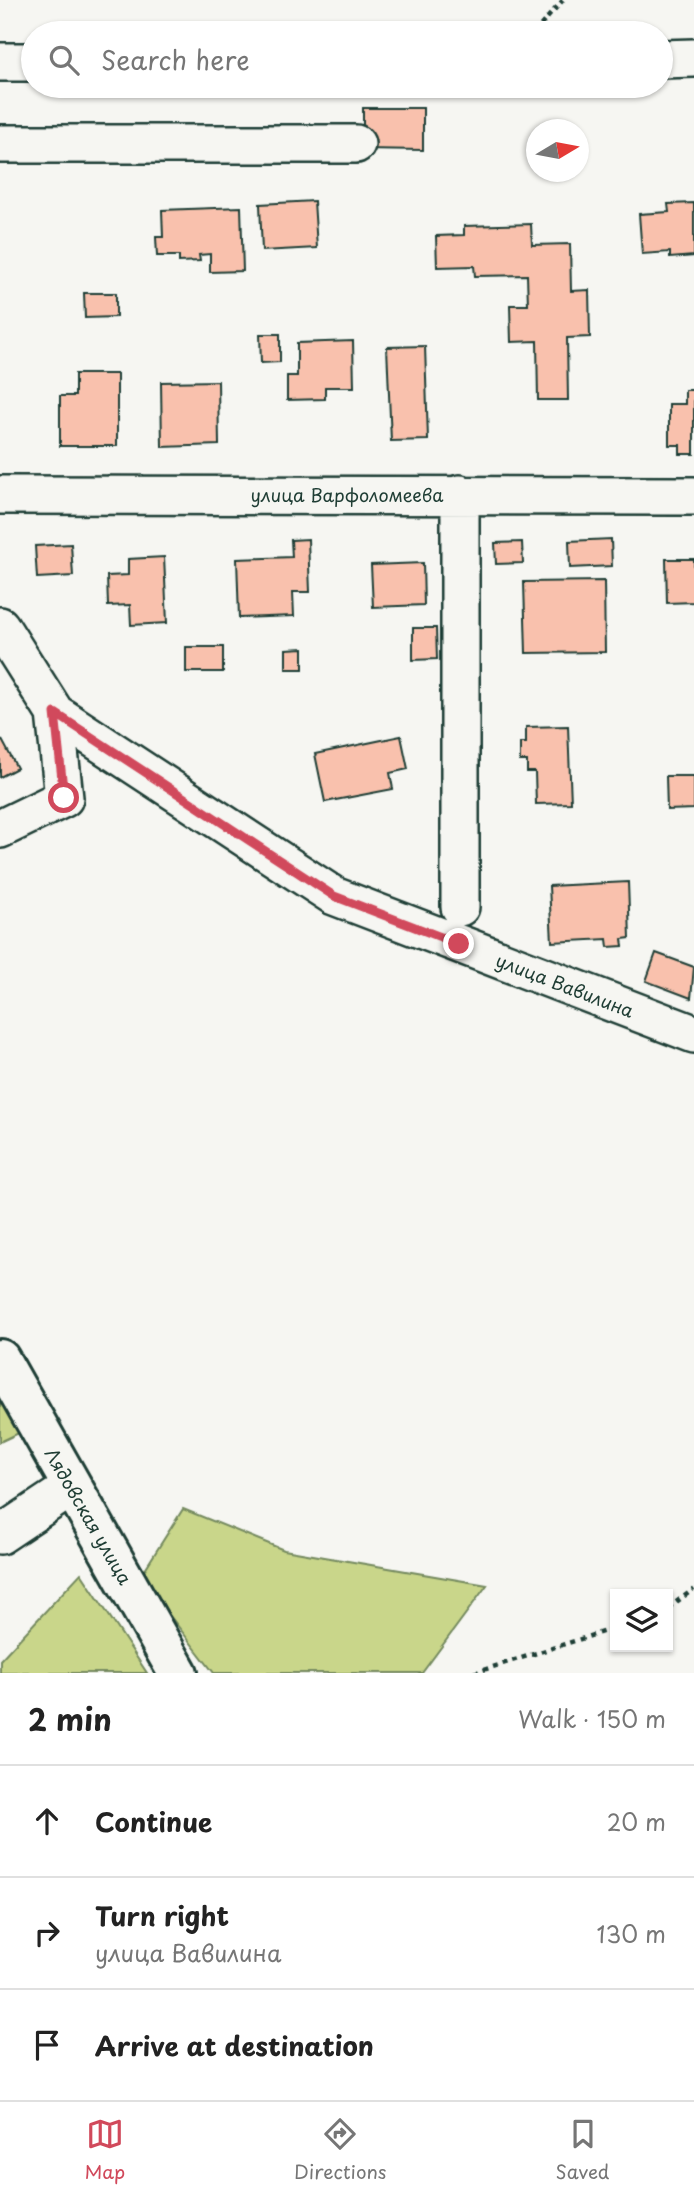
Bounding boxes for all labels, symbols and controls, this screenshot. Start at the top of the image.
search box [21,21,673,98]
text: Search here [101,40,250,79]
icon: search [45,41,83,79]
north arrow [526,119,589,182]
street label: улица Варфоломеева [251,481,444,508]
route start [48,782,79,813]
route end [443,928,474,959]
street label: улица Вавилина [492,946,639,1024]
street label: Лядовская улица [39,1443,140,1590]
map controls [610,1589,673,1652]
button: layers [610,1589,673,1652]
text: 2 min [28,1696,112,1741]
text: Walk · 150 m [518,1701,666,1736]
icon: ahead [28,1802,66,1840]
text: Continue [95,1802,212,1841]
text: 20 m [607,1804,666,1839]
text: Turn right [95,1896,229,1935]
icon: right [28,1914,66,1952]
text: 130 m [596,1916,666,1951]
text: улица Вавилина [95,1935,281,1970]
icon: arrive [28,2026,66,2064]
text: Arrive at destination [95,2026,374,2065]
tab: Map [85,2115,125,2185]
tab: Directions [294,2115,387,2185]
tab: Saved [556,2115,609,2185]

